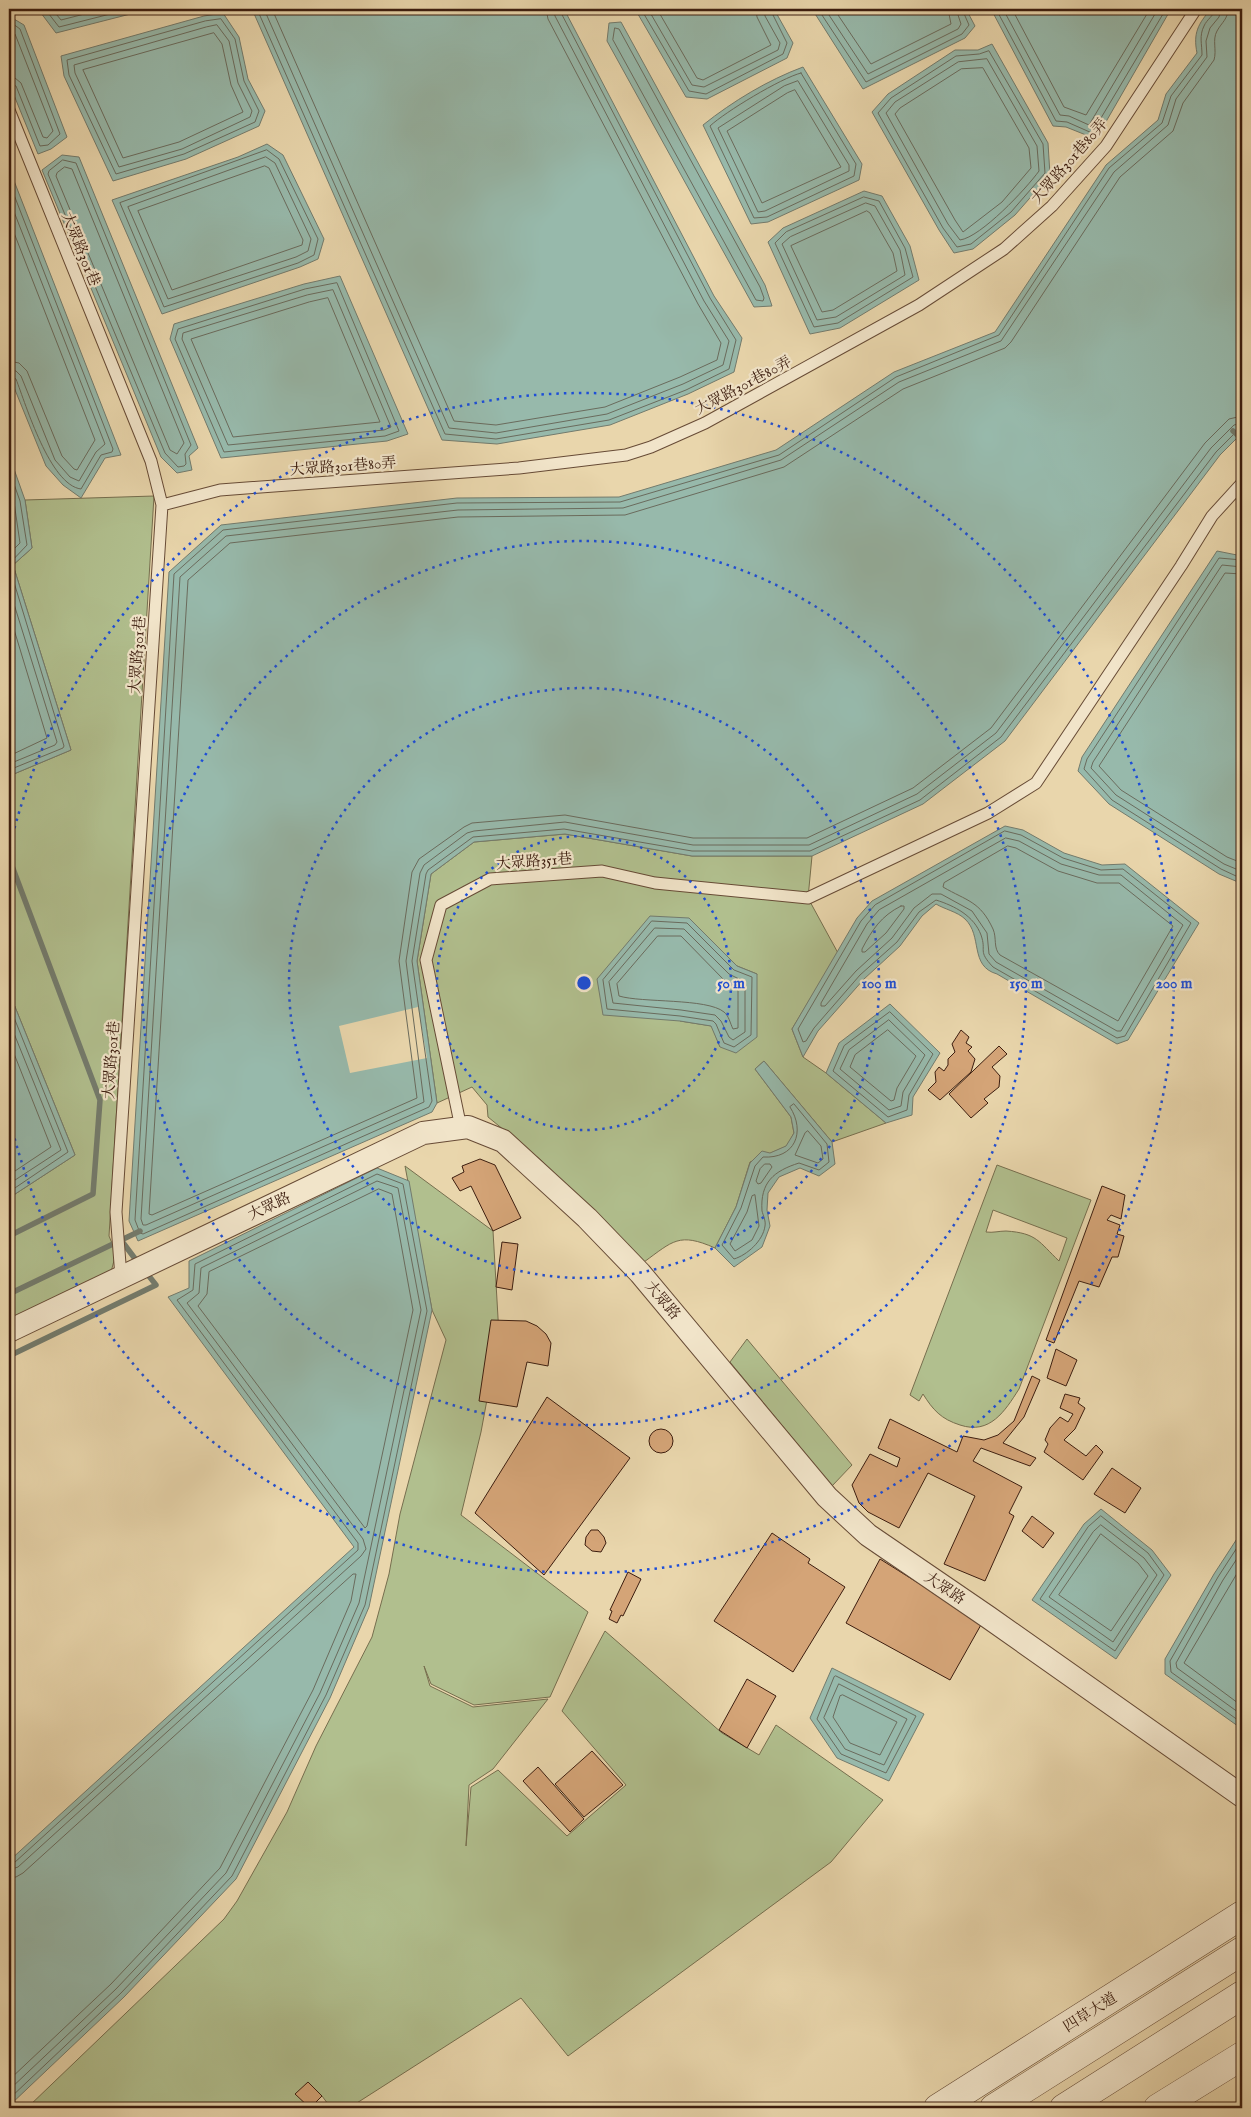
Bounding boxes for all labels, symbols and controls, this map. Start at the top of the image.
street label: 大眾路301巷80弄 [1027,115,1112,208]
street label: 大眾路301巷 [57,209,104,289]
street label: 大眾路301巷80弄 [692,352,795,419]
street label: 大眾路301巷80弄 [289,453,397,480]
street label: 大眾路301巷 [125,615,150,695]
street label: 大眾路351巷 [495,849,573,874]
centre of rings [575,974,593,992]
text: 50 m [717,974,745,993]
text: 100 m [861,974,897,993]
text: 150 m [1009,974,1043,993]
text: 200 m [1156,974,1193,993]
street label: 大眾路301巷 [99,1020,124,1100]
street label: 大眾路 [245,1188,294,1225]
street label: 大眾路 [641,1277,684,1324]
street label: 大眾路 [921,1568,969,1609]
street label: 四草大道 [1060,1988,1121,2036]

